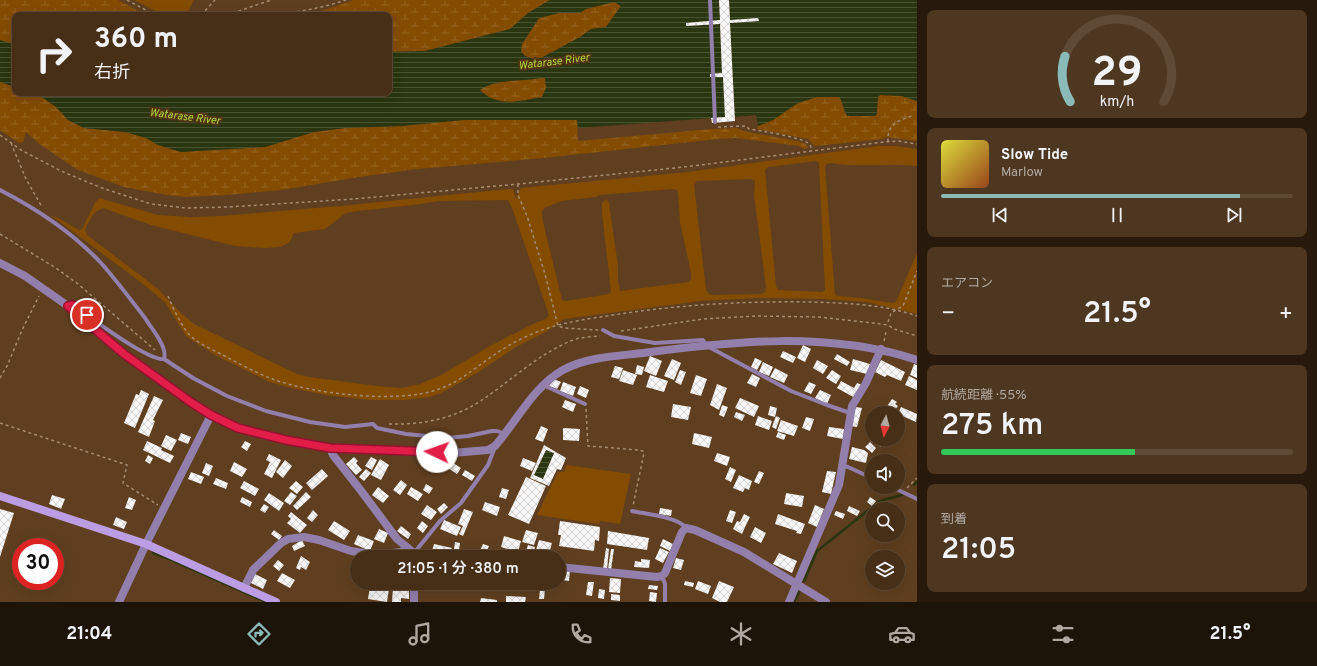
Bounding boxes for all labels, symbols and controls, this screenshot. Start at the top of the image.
text: 360 m [94,22,178,58]
icon: right [28,28,80,80]
text: 29 [1092,48,1143,101]
water label: Watarase River [518,51,591,73]
text: 右折 [94,62,130,85]
text: km/h [1100,93,1134,111]
water label: Watarase River [149,106,222,128]
text: Slow Tide [1001,146,1068,165]
text: Marlow [1001,165,1043,181]
icon: previous [989,204,1011,226]
icon: pause [1106,204,1128,226]
icon: next [1223,204,1245,226]
text: エアコン [941,276,993,292]
text: 21.5° [1083,296,1151,333]
pin [70,298,104,332]
text: − [941,301,955,328]
text: + [1279,301,1293,328]
icon: arrive [76,304,98,326]
text: 航続距離 · 55% [941,388,1027,404]
north arrow [865,406,905,446]
map controls [865,406,905,590]
text: 275 km [941,408,1043,445]
position arrow [416,431,458,473]
button: sound [865,454,905,494]
button: search [865,502,905,542]
text: 到着 [941,512,967,528]
text: 21:05 [941,532,1016,569]
speed limit sign: 30 [12,538,64,590]
button: layers [865,550,905,590]
text: 21:05 · 1 分 · 380 m [397,560,519,579]
icon: directions [245,620,273,648]
icon: music [406,620,434,648]
icon: phone [567,620,595,648]
icon: climate [727,620,755,648]
icon: car [888,620,916,648]
icon: filters [1049,620,1077,648]
text: 21:04 [66,623,112,646]
text: 21.5° [1209,623,1251,646]

